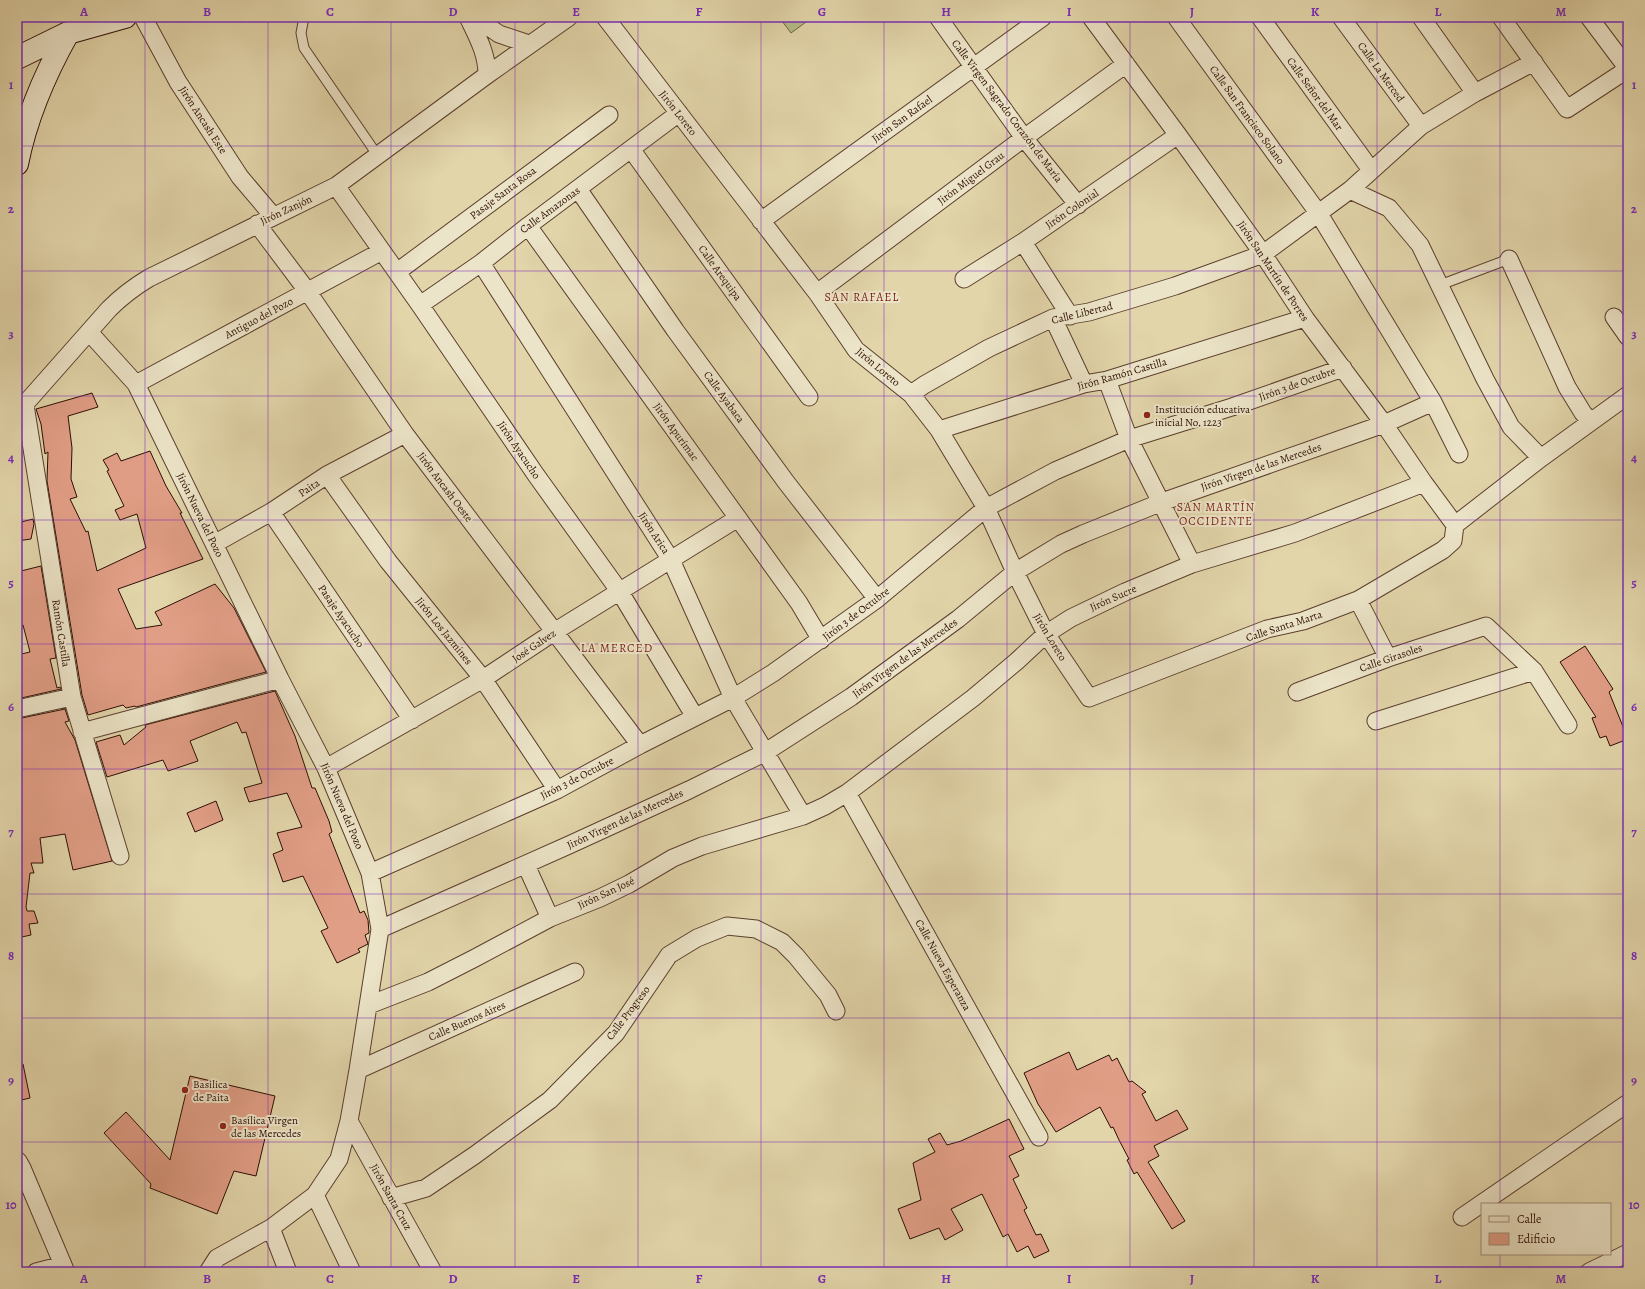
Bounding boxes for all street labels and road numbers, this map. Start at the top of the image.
street label: Calle Virgen Sagrado Corazón de María [948,36,1066,186]
street label: Calle La Merced [1354,39,1408,105]
street label: Calle Señor del Mar [1283,54,1347,134]
street label: Calle San Francisco Solano [1206,63,1288,168]
street label: Jirón Ancash Este [175,83,231,157]
street label: Jirón Loreto [656,87,701,139]
street label: Jirón San Rafael [869,92,935,146]
street label: Jirón Miguel Grau [934,148,1008,208]
street label: Pasaje Santa Rosa [467,163,540,223]
street label: Calle Amazonas [517,183,583,237]
street label: Jirón Colonial [1042,185,1102,232]
street label: Jirón Zanjón [257,191,315,229]
street label: Jirón San Martín de Porres [1234,218,1312,324]
street label: Calle Arequipa [695,242,746,305]
street label: Antiguo del Pozo [221,293,296,343]
street label: Calle Libertad [1050,298,1114,328]
street label: Jirón Loreto [853,344,904,390]
street label: Jirón Ramón Castilla [1076,354,1169,394]
street label: Jirón 3 de Octubre [1257,363,1337,405]
street label: Calle Ayabaca [700,368,748,427]
street label: Jirón Apurímac [650,400,702,464]
street label: Jirón Ayacucho [494,418,544,482]
street label: Jirón Virgen de las Mercedes [1199,439,1323,495]
street label: Jirón Ancash Oeste [414,449,476,525]
street label: Jirón Nueva del Pozo [173,470,227,560]
street label: Paita [295,475,323,501]
street label: Jirón Arica [635,509,674,558]
street label: Jirón Sucre [1087,581,1139,615]
street label: Pasaje Ayacucho [314,582,368,651]
street label: Jirón 3 de Octubre [819,584,893,644]
street label: Jirón Los Jazmines [412,594,476,668]
street label: Ramón Castilla [48,598,74,669]
street label: Calle Santa Marta [1244,606,1325,645]
street label: Jirón Loreto [1030,610,1070,664]
street label: Jirón Virgen de las Mercedes [849,615,961,701]
street label: José Galvez [509,626,559,666]
street label: Calle Girasoles [1357,640,1425,676]
street label: Jirón 3 de Octubre [538,753,616,803]
street label: Jirón Nueva del Pozo [317,761,367,852]
street label: Jirón Virgen de las Mercedes [564,785,686,853]
street label: Jirón San José [575,873,637,913]
street label: Calle Nueva Esperanza [912,917,975,1014]
street label: Calle Progreso [603,982,654,1043]
street label: Calle Buenos Aires [426,997,508,1045]
street label: Jirón Santa Cruz [367,1161,415,1233]

